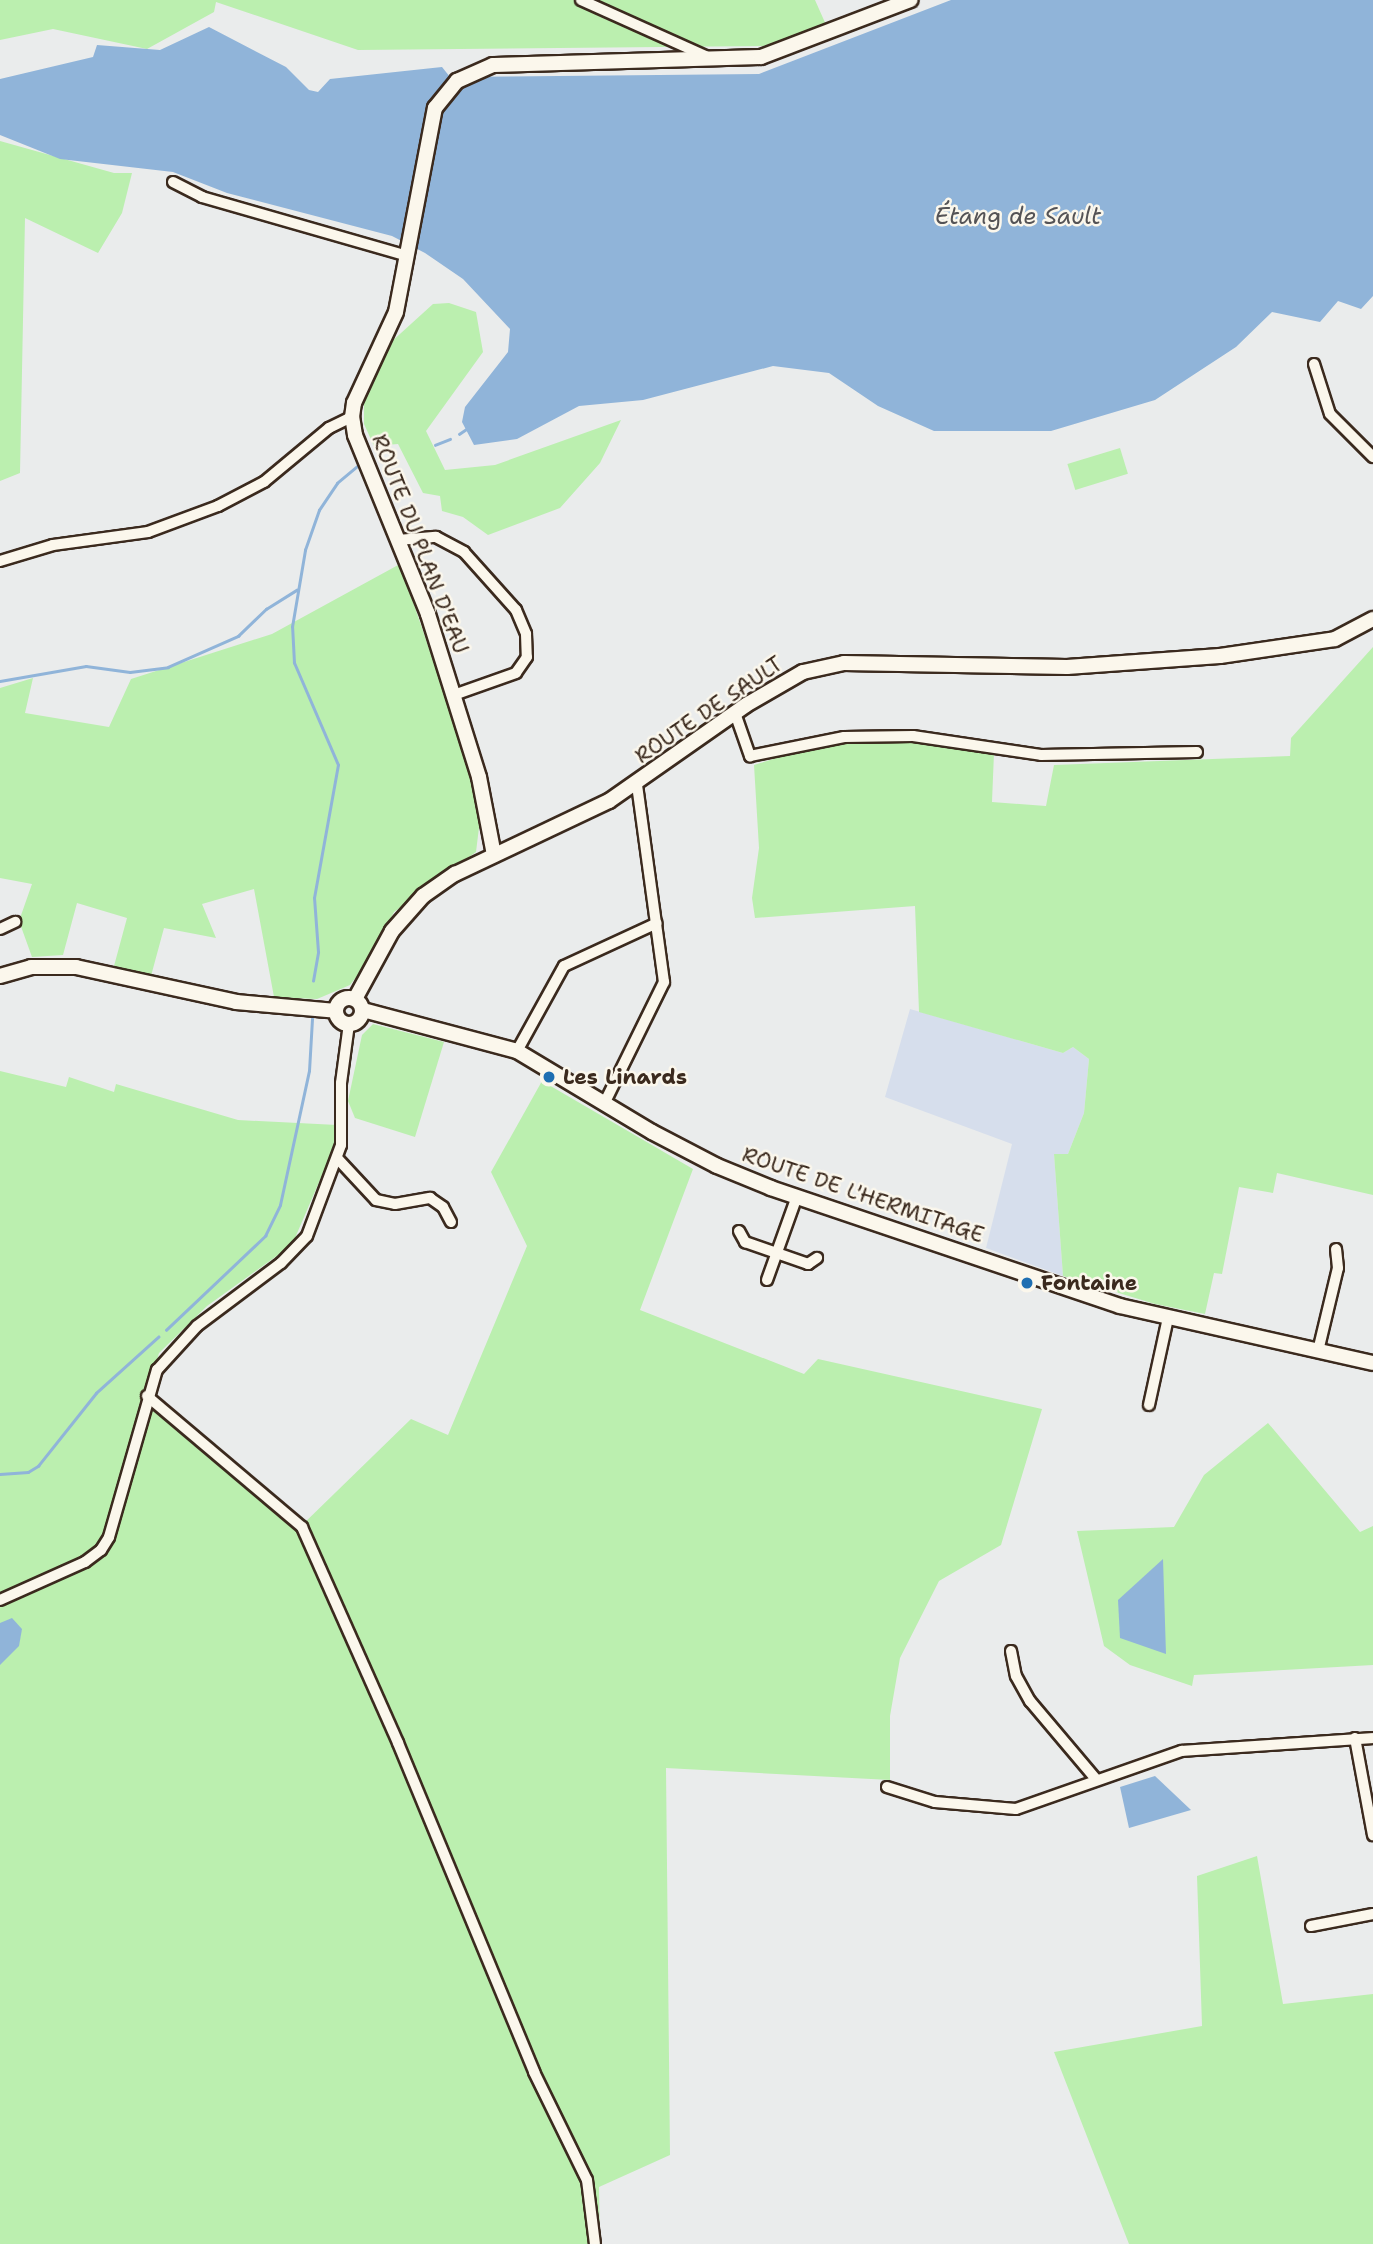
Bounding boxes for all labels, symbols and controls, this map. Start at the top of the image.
water label: Étang de Sault [935,202,1101,230]
street label: ROUTE DU PLAN D'EAU [367,431,473,657]
street label: ROUTE DE SAULT [630,651,788,769]
place label: Les Linards [563,1064,687,1090]
marker: Les Linards [541,1069,557,1085]
street label: ROUTE DE L'HERMITAGE [739,1142,987,1248]
place label: Fontaine [1041,1270,1137,1296]
marker: Fontaine [1019,1275,1035,1291]

